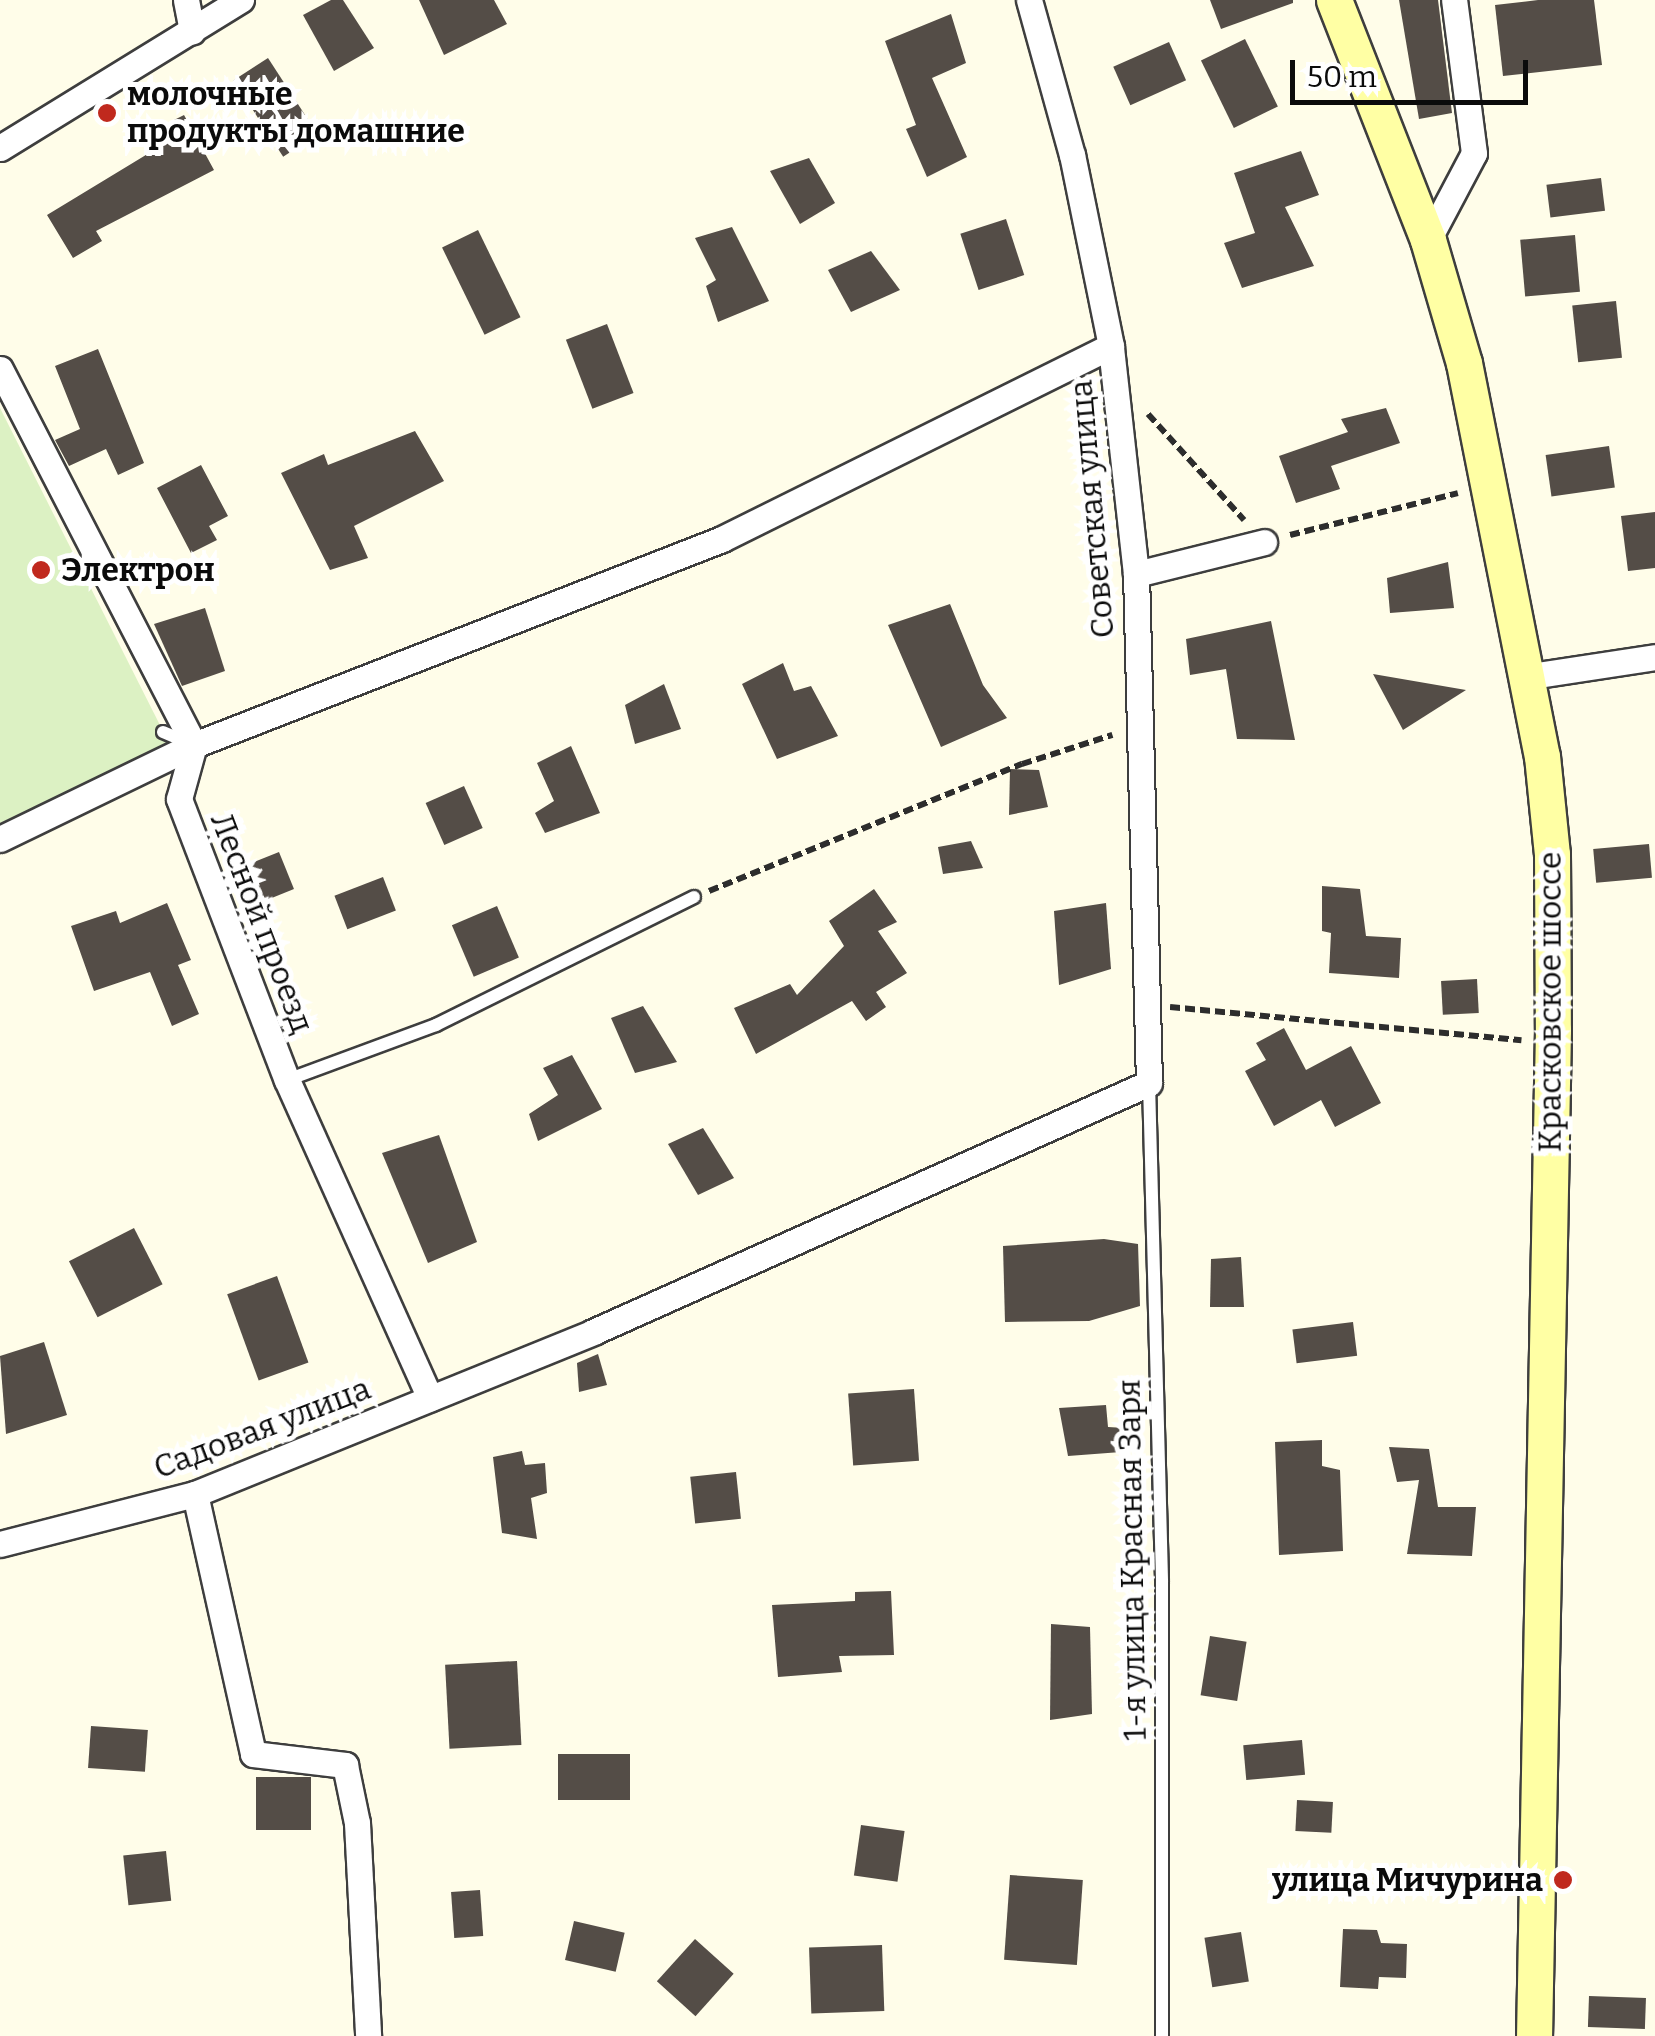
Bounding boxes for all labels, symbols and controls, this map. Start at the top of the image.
scale bar [1295,40,1532,102]
text: 50 m [1307,59,1377,95]
place label: молочные продукты домашние [127,76,465,151]
marker: молочные продукты домашние [96,102,118,124]
street label: Советская улица [1062,378,1122,640]
place label: Электрон [61,551,215,589]
marker: Электрон [30,559,52,581]
street label: Лесной проезд [202,808,322,1038]
street label: Красковское шоссе [1531,852,1569,1152]
street label: Садовая улица [148,1369,376,1487]
street label: 1-я улица Красная Заря [1110,1379,1154,1741]
place label: улица Мичурина [1272,1861,1543,1899]
marker: улица Мичурина [1552,1869,1574,1891]

